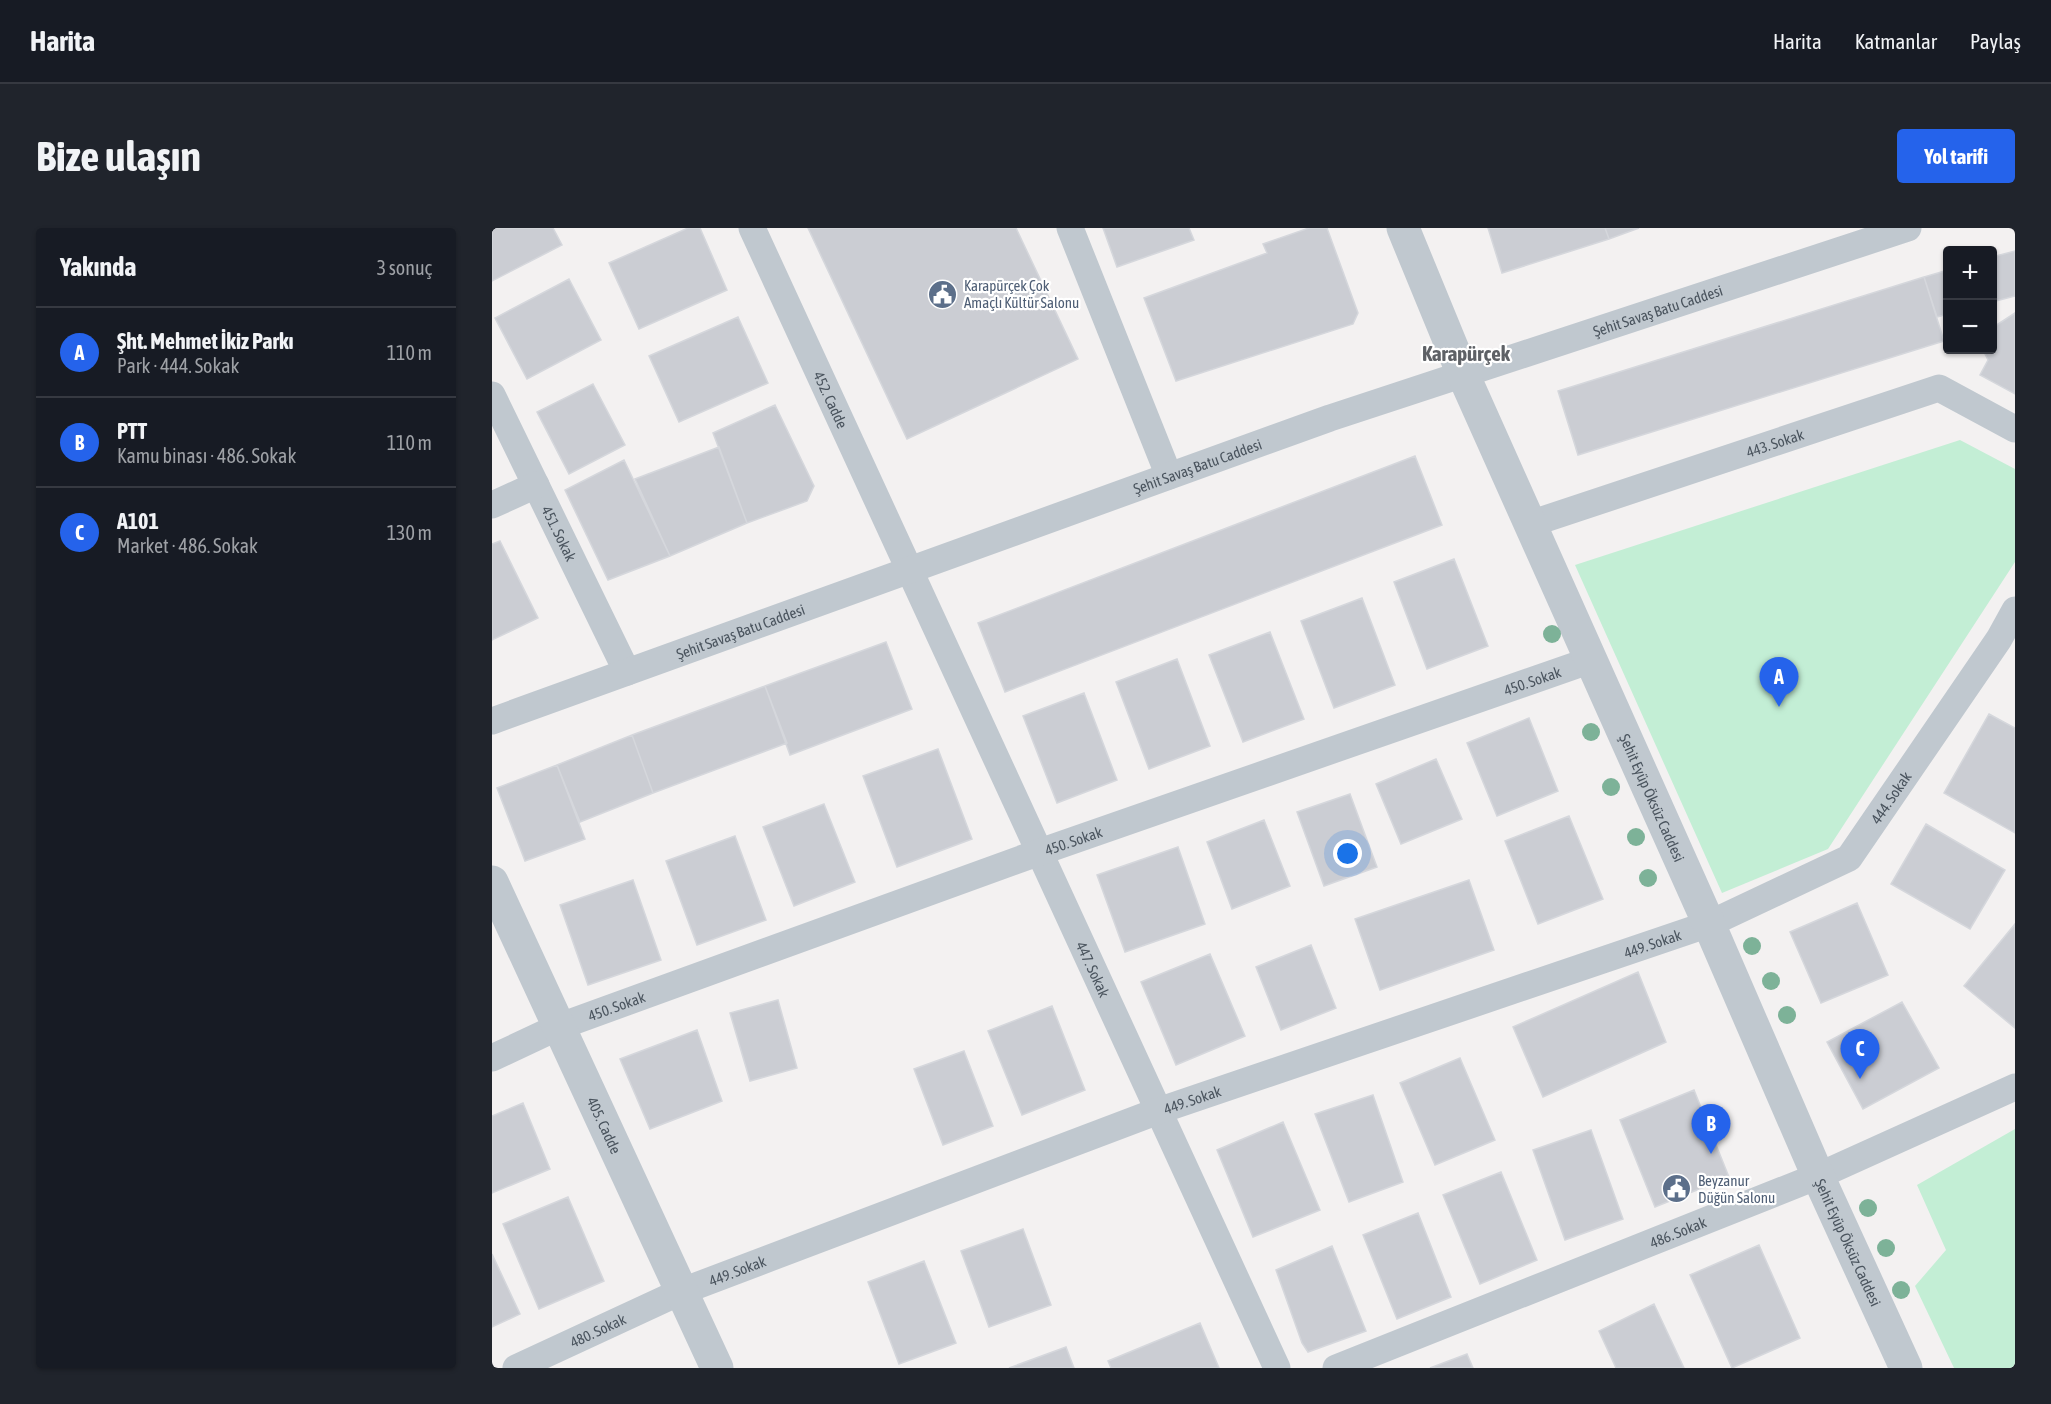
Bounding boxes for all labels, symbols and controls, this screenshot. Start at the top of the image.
text: Harita [30,25,95,57]
text: Harita [1773,29,1822,53]
text: Katmanlar [1855,29,1937,53]
text: Paylaş [1970,29,2021,53]
button: Yol tarifi [1897,129,2015,183]
text: Bize ulaşın [36,132,201,180]
map controls [1943,246,1997,354]
button: + [1943,246,1997,300]
text: Yakında [60,252,136,282]
text: 3 sonuç [377,256,432,279]
place label: Karapürçek Çok Amaçlı Kültür Salonu [964,277,1079,311]
public building icon: Karapürçek Çok Amaçlı Kültür Salonu [927,278,959,310]
street label: Şehit Savaş Batu Caddesi [1591,281,1725,339]
button: − [1943,300,1997,354]
text: Şht. Mehmet İkiz Parkı [117,328,294,354]
text: A [75,341,84,364]
text: 110 m [387,341,432,364]
district label: Karapürçek [1422,341,1511,365]
text: Park · 444. Sokak [117,354,239,377]
street label: 452. Cadde [811,369,852,431]
text: PTT [117,418,147,444]
street label: 443. Sokak [1744,425,1806,460]
text: B [75,431,84,454]
text: 110 m [387,431,432,454]
street label: Şehit Savaş Batu Caddesi [1131,435,1264,497]
text: Kamu binası · 486. Sokak [117,444,296,467]
street label: 451. Sokak [539,503,580,564]
text: A101 [117,508,159,534]
text: C [75,521,84,544]
text: 130 m [387,521,432,544]
text: Market · 486. Sokak [117,534,258,557]
street label: Şehit Savaş Batu Caddesi [674,600,807,662]
pin: A [1760,658,1798,707]
street label: 450. Sokak [1501,663,1564,698]
street label: Şehit Eyüp Öksüz Caddesi [1617,731,1688,864]
street label: 444. Sokak [1867,768,1915,827]
street label: 450. Sokak [1042,822,1105,858]
your location [1333,839,1362,868]
street label: 449. Sokak [1622,925,1684,961]
street label: 447. Sokak [1073,939,1114,1000]
street label: 450. Sokak [585,988,648,1024]
pin: C [1840,1030,1880,1079]
street label: 449. Sokak [1161,1082,1223,1117]
street label: 405. Cadde [584,1094,625,1156]
pin: B [1692,1104,1730,1154]
place label: Beyzanur Düğün Salonu [1698,1172,1775,1206]
public building icon: Beyzanur Düğün Salonu [1661,1173,1693,1205]
street label: Şehit Eyüp Öksüz Caddesi [1812,1176,1885,1309]
street label: 486. Sokak [1647,1213,1709,1251]
street label: 449. Sokak [706,1252,768,1289]
street label: 480. Sokak [567,1310,629,1350]

